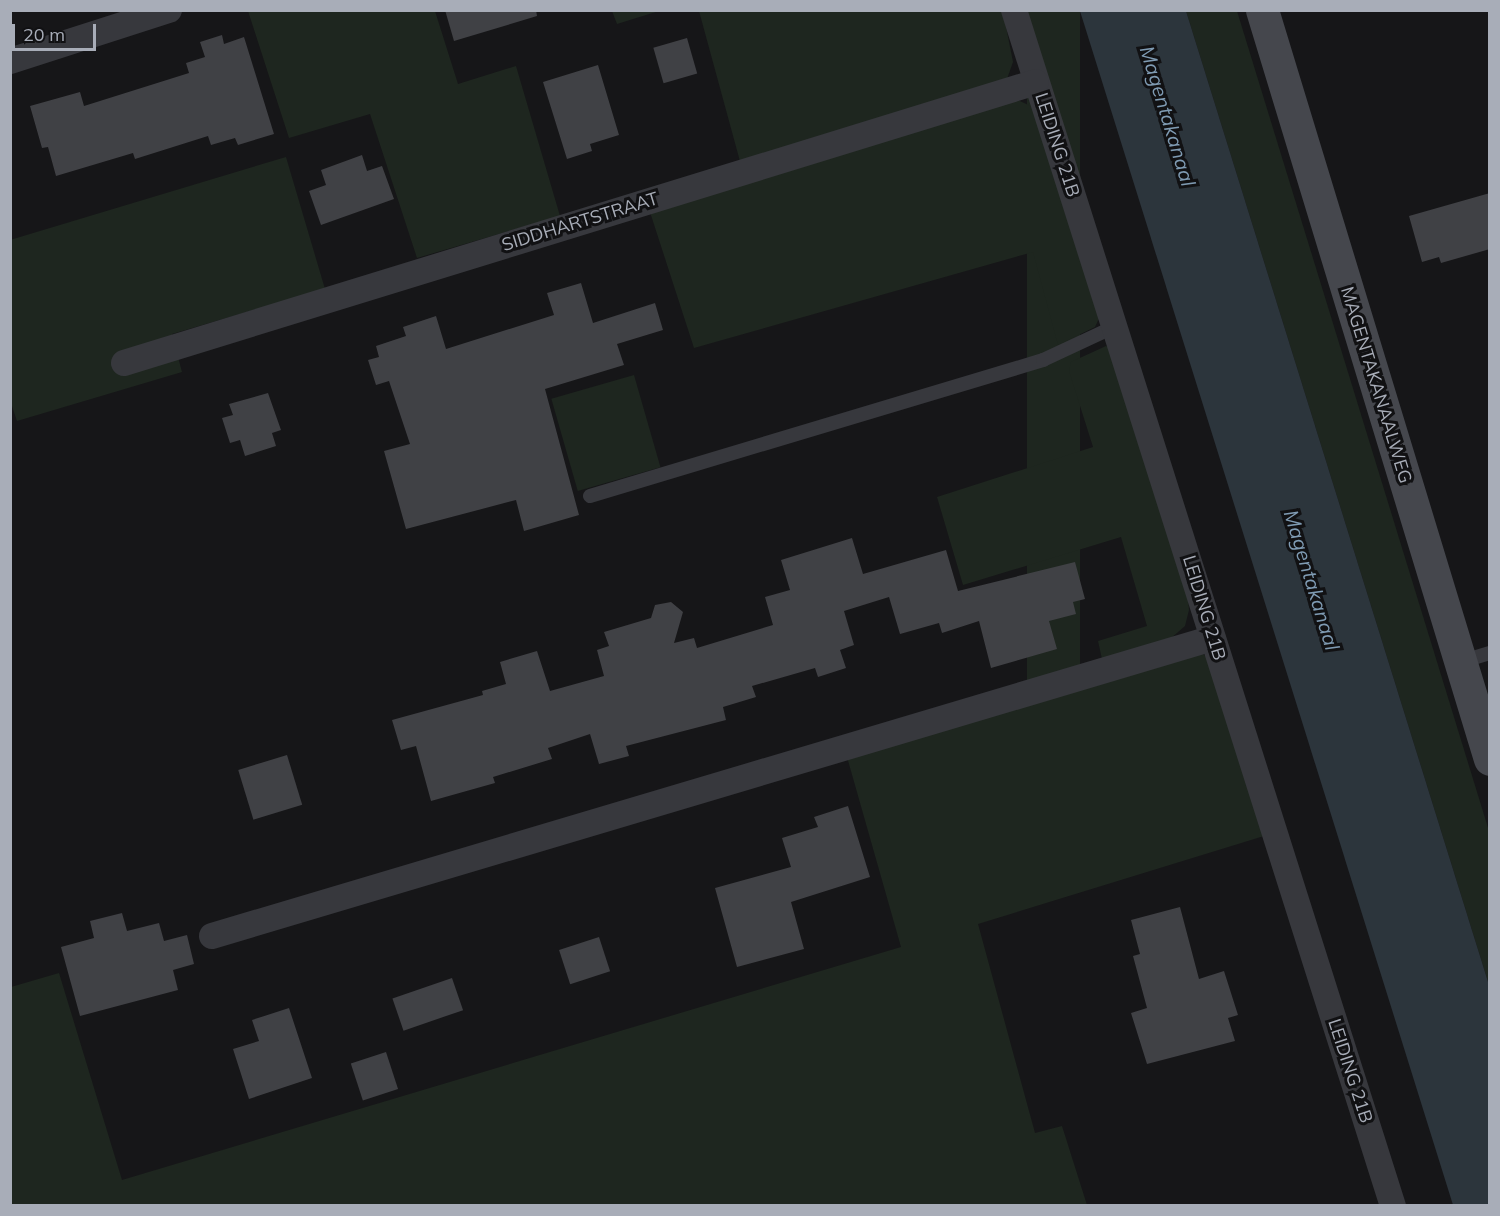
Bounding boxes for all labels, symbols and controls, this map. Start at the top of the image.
scale bar [15,12,99,50]
text: 20 m [23,23,65,46]
water label: Magentakanaal [1135,43,1201,189]
street label: LEIDING 21B [1030,90,1084,200]
street label: SIDDHARTSTRAAT [499,188,661,256]
street label: MAGENTAKANAALWEG [1336,284,1416,486]
water label: Magentakanaal [1279,507,1345,653]
street label: LEIDING 21B [1178,553,1230,663]
street label: LEIDING 21B [1323,1016,1377,1126]

